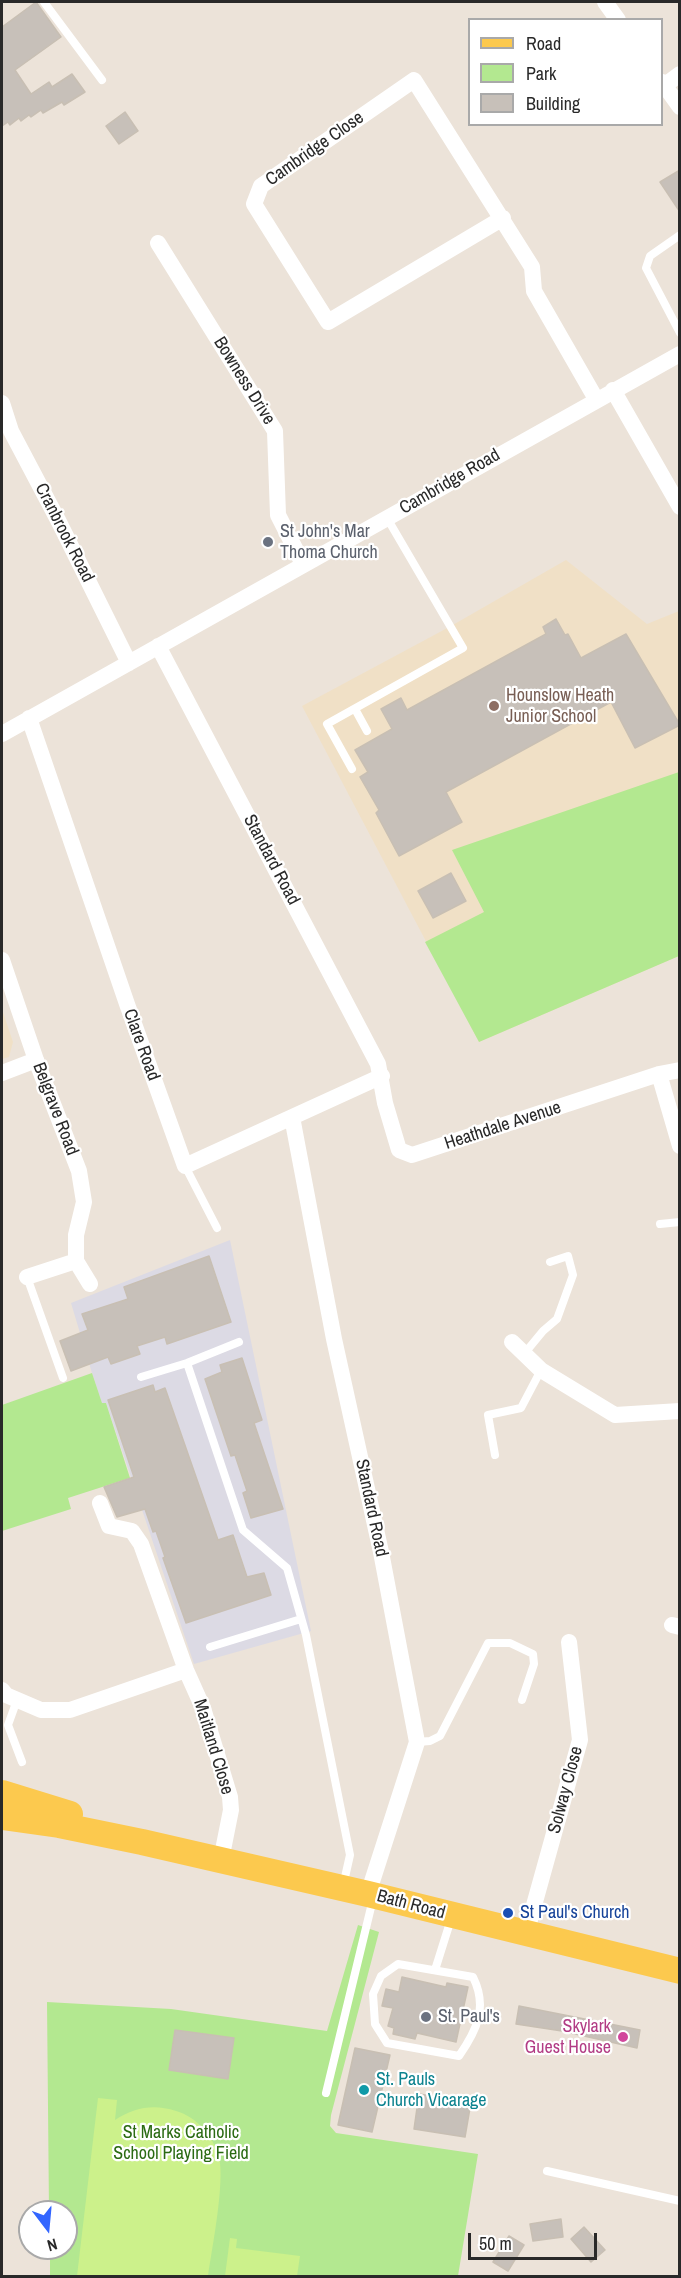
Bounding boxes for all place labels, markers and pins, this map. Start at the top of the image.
place label: St John's Mar Thoma Church [280,521,378,564]
marker: St John's Mar Thoma Church [261,535,275,549]
place label: Hounslow Heath Junior School [506,685,614,728]
marker: Hounslow Heath Junior School [487,699,501,713]
place label: St Paul's Church [520,1902,629,1924]
marker: St Paul's Church [501,1906,515,1920]
place label: St. Paul's [438,2006,500,2028]
marker: St. Paul's [419,2010,433,2024]
place label: Skylark Guest House [525,2016,611,2058]
marker: Skylark Guest House [616,2030,630,2044]
place label: St. Pauls Church Vicarage [376,2069,487,2112]
marker: St. Pauls Church Vicarage [357,2083,371,2097]

